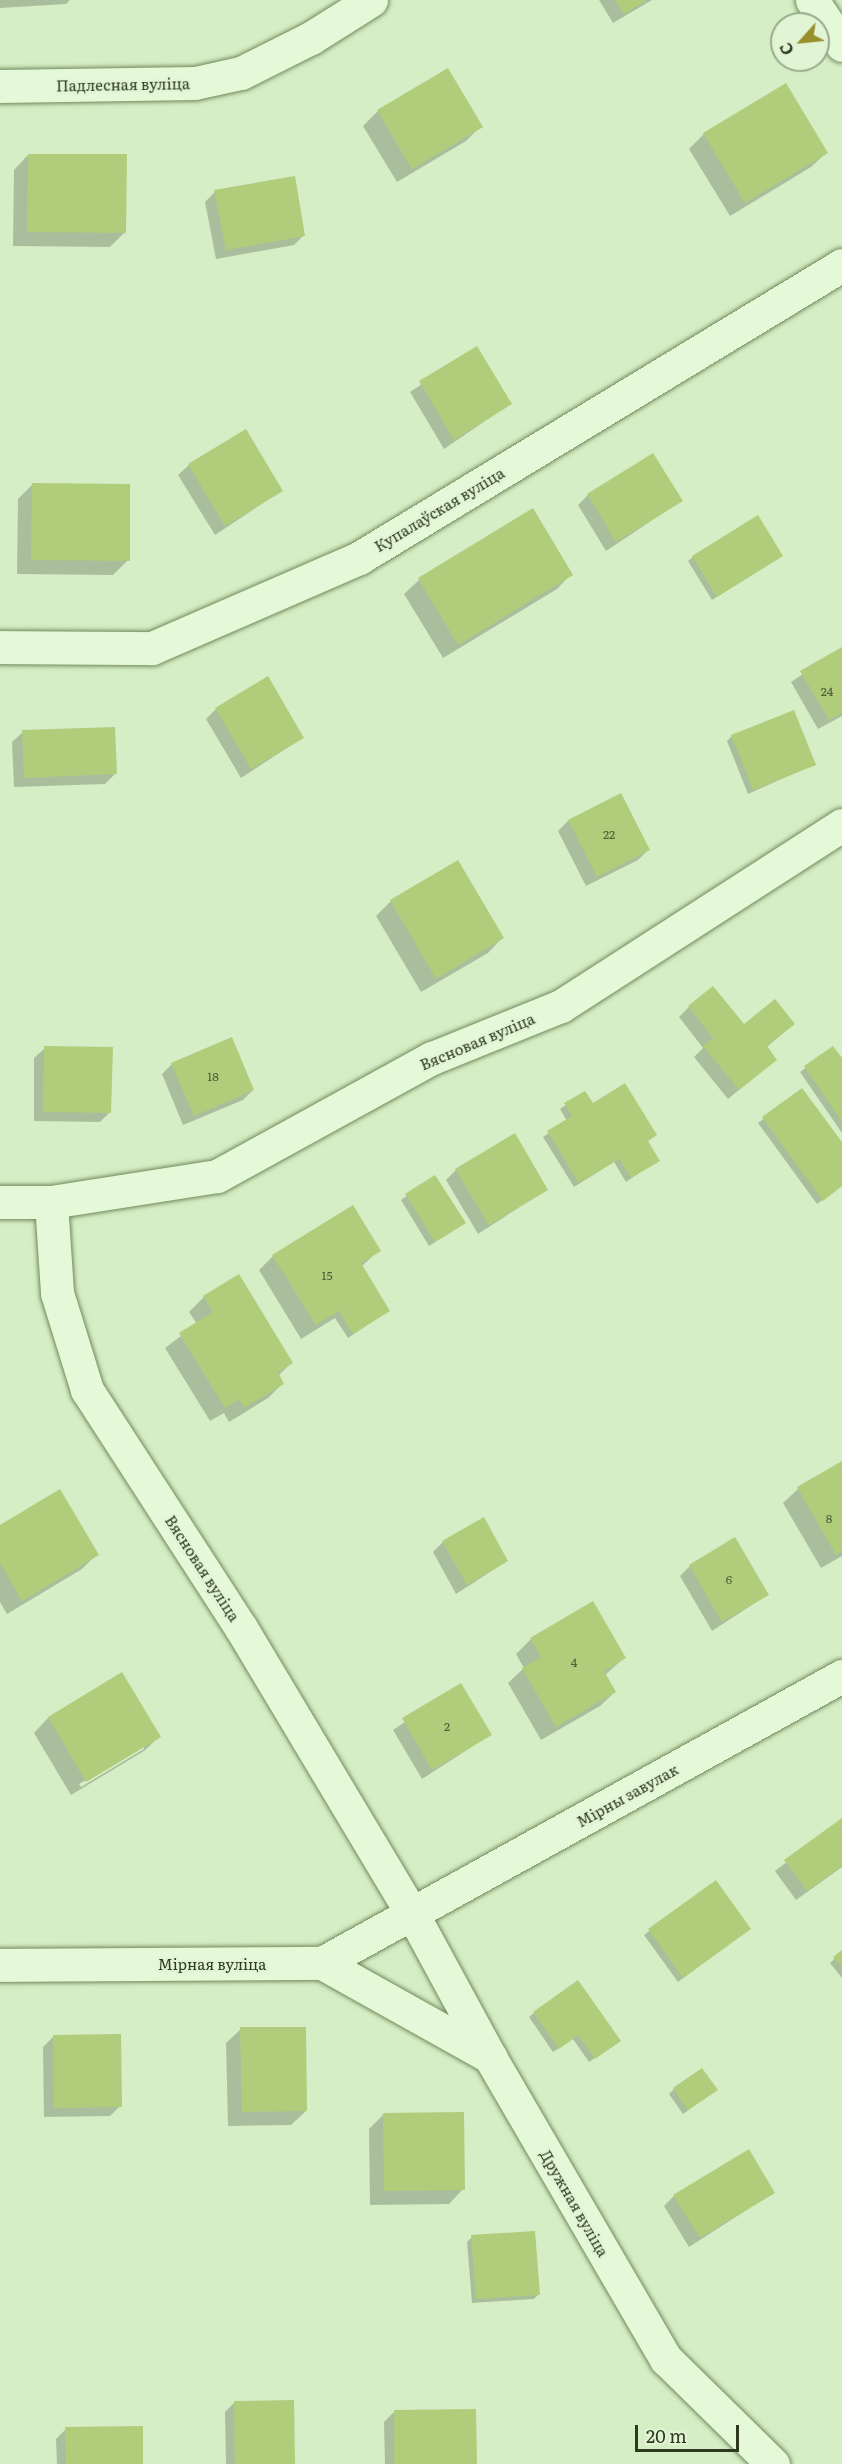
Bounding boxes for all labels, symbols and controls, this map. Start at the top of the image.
north arrow [770,12,830,72]
text: С [772,39,799,60]
street label: Падлесная вуліца [56,74,190,94]
street label: Купалаўская вуліца [371,463,507,555]
house number: 24 [821,685,833,699]
house number: 22 [603,828,615,842]
street label: Вясновая вуліца [417,1009,537,1073]
house number: 18 [207,1070,219,1084]
house number: 15 [322,1269,332,1283]
street label: Вясновая вуліца [162,1512,244,1624]
house number: 8 [826,1512,832,1526]
house number: 6 [726,1573,732,1587]
house number: 4 [571,1656,577,1670]
house number: 2 [444,1720,450,1734]
street label: Мірны завулак [573,1760,681,1830]
street label: Мірная вуліца [158,1955,266,1973]
street label: Дружная вуліца [537,2146,613,2260]
scale bar [638,2413,742,2451]
text: 20 m [646,2422,687,2449]

